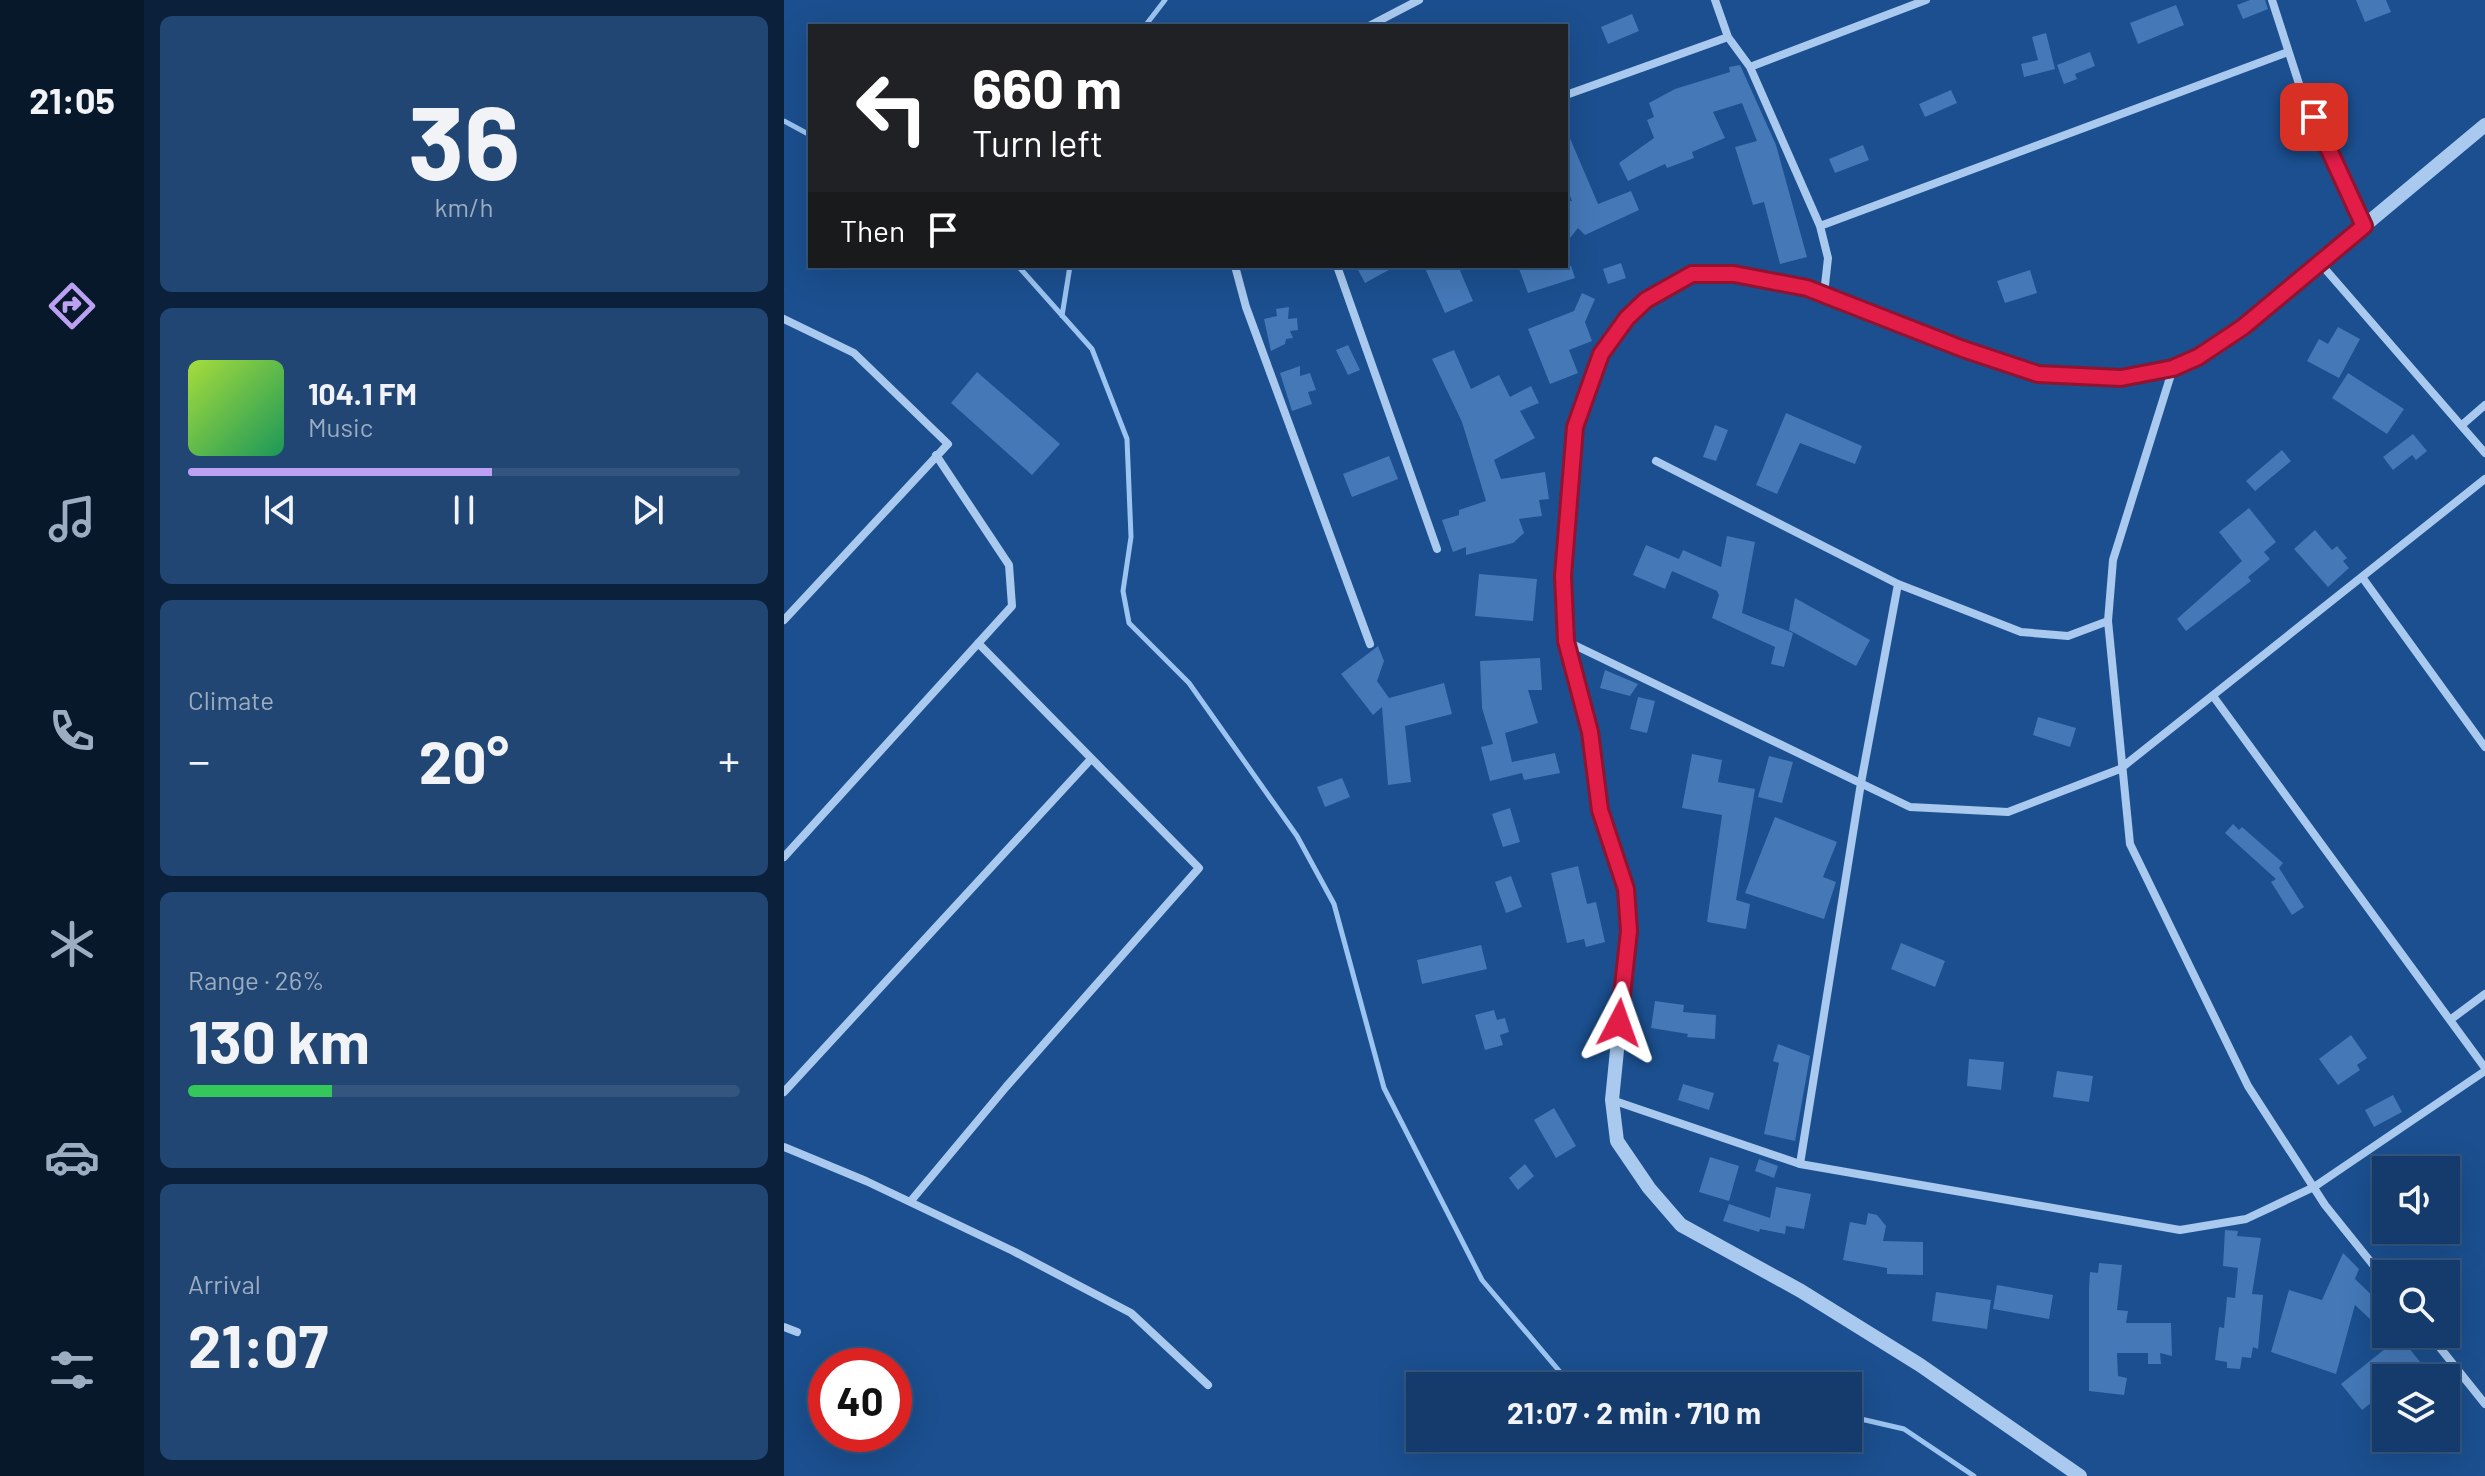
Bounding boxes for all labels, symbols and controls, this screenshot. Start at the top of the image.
text: 660 m [972,53,1122,120]
icon: left [840,56,944,160]
text: 36 [408,76,520,201]
text: 21:05 [29,78,115,121]
pin [2280,83,2348,151]
icon: arrive [2292,95,2336,139]
text: Turn left [972,121,1103,164]
text: km/h [435,191,493,222]
icon: arrive [921,208,965,252]
text: Then [840,212,905,248]
icon: directions [44,278,100,334]
text: 104.1 FM [308,375,417,411]
text: Music [308,411,373,442]
icon: previous [258,488,302,532]
icon: pause [442,488,486,532]
icon: next [626,488,670,532]
icon: music [44,491,100,547]
text: Climate [188,684,274,715]
icon: phone [44,703,100,759]
text: 20° [419,724,509,796]
text: − [188,733,210,786]
text: + [718,733,740,786]
icon: climate [44,916,100,972]
text: Range · 26% [188,964,324,995]
position arrow [1577,981,1661,1065]
text: 130 km [188,1004,370,1076]
icon: car [44,1129,100,1185]
map controls [2372,1156,2460,1452]
button: sound [2372,1156,2460,1244]
button: search [2372,1260,2460,1348]
text: Arrival [188,1268,261,1299]
text: 21:07 [188,1308,328,1380]
icon: filters [44,1342,100,1398]
speed limit sign: 40 [808,1348,912,1452]
button: layers [2372,1364,2460,1452]
text: 21:07 · 2 min · 710 m [1507,1394,1761,1430]

